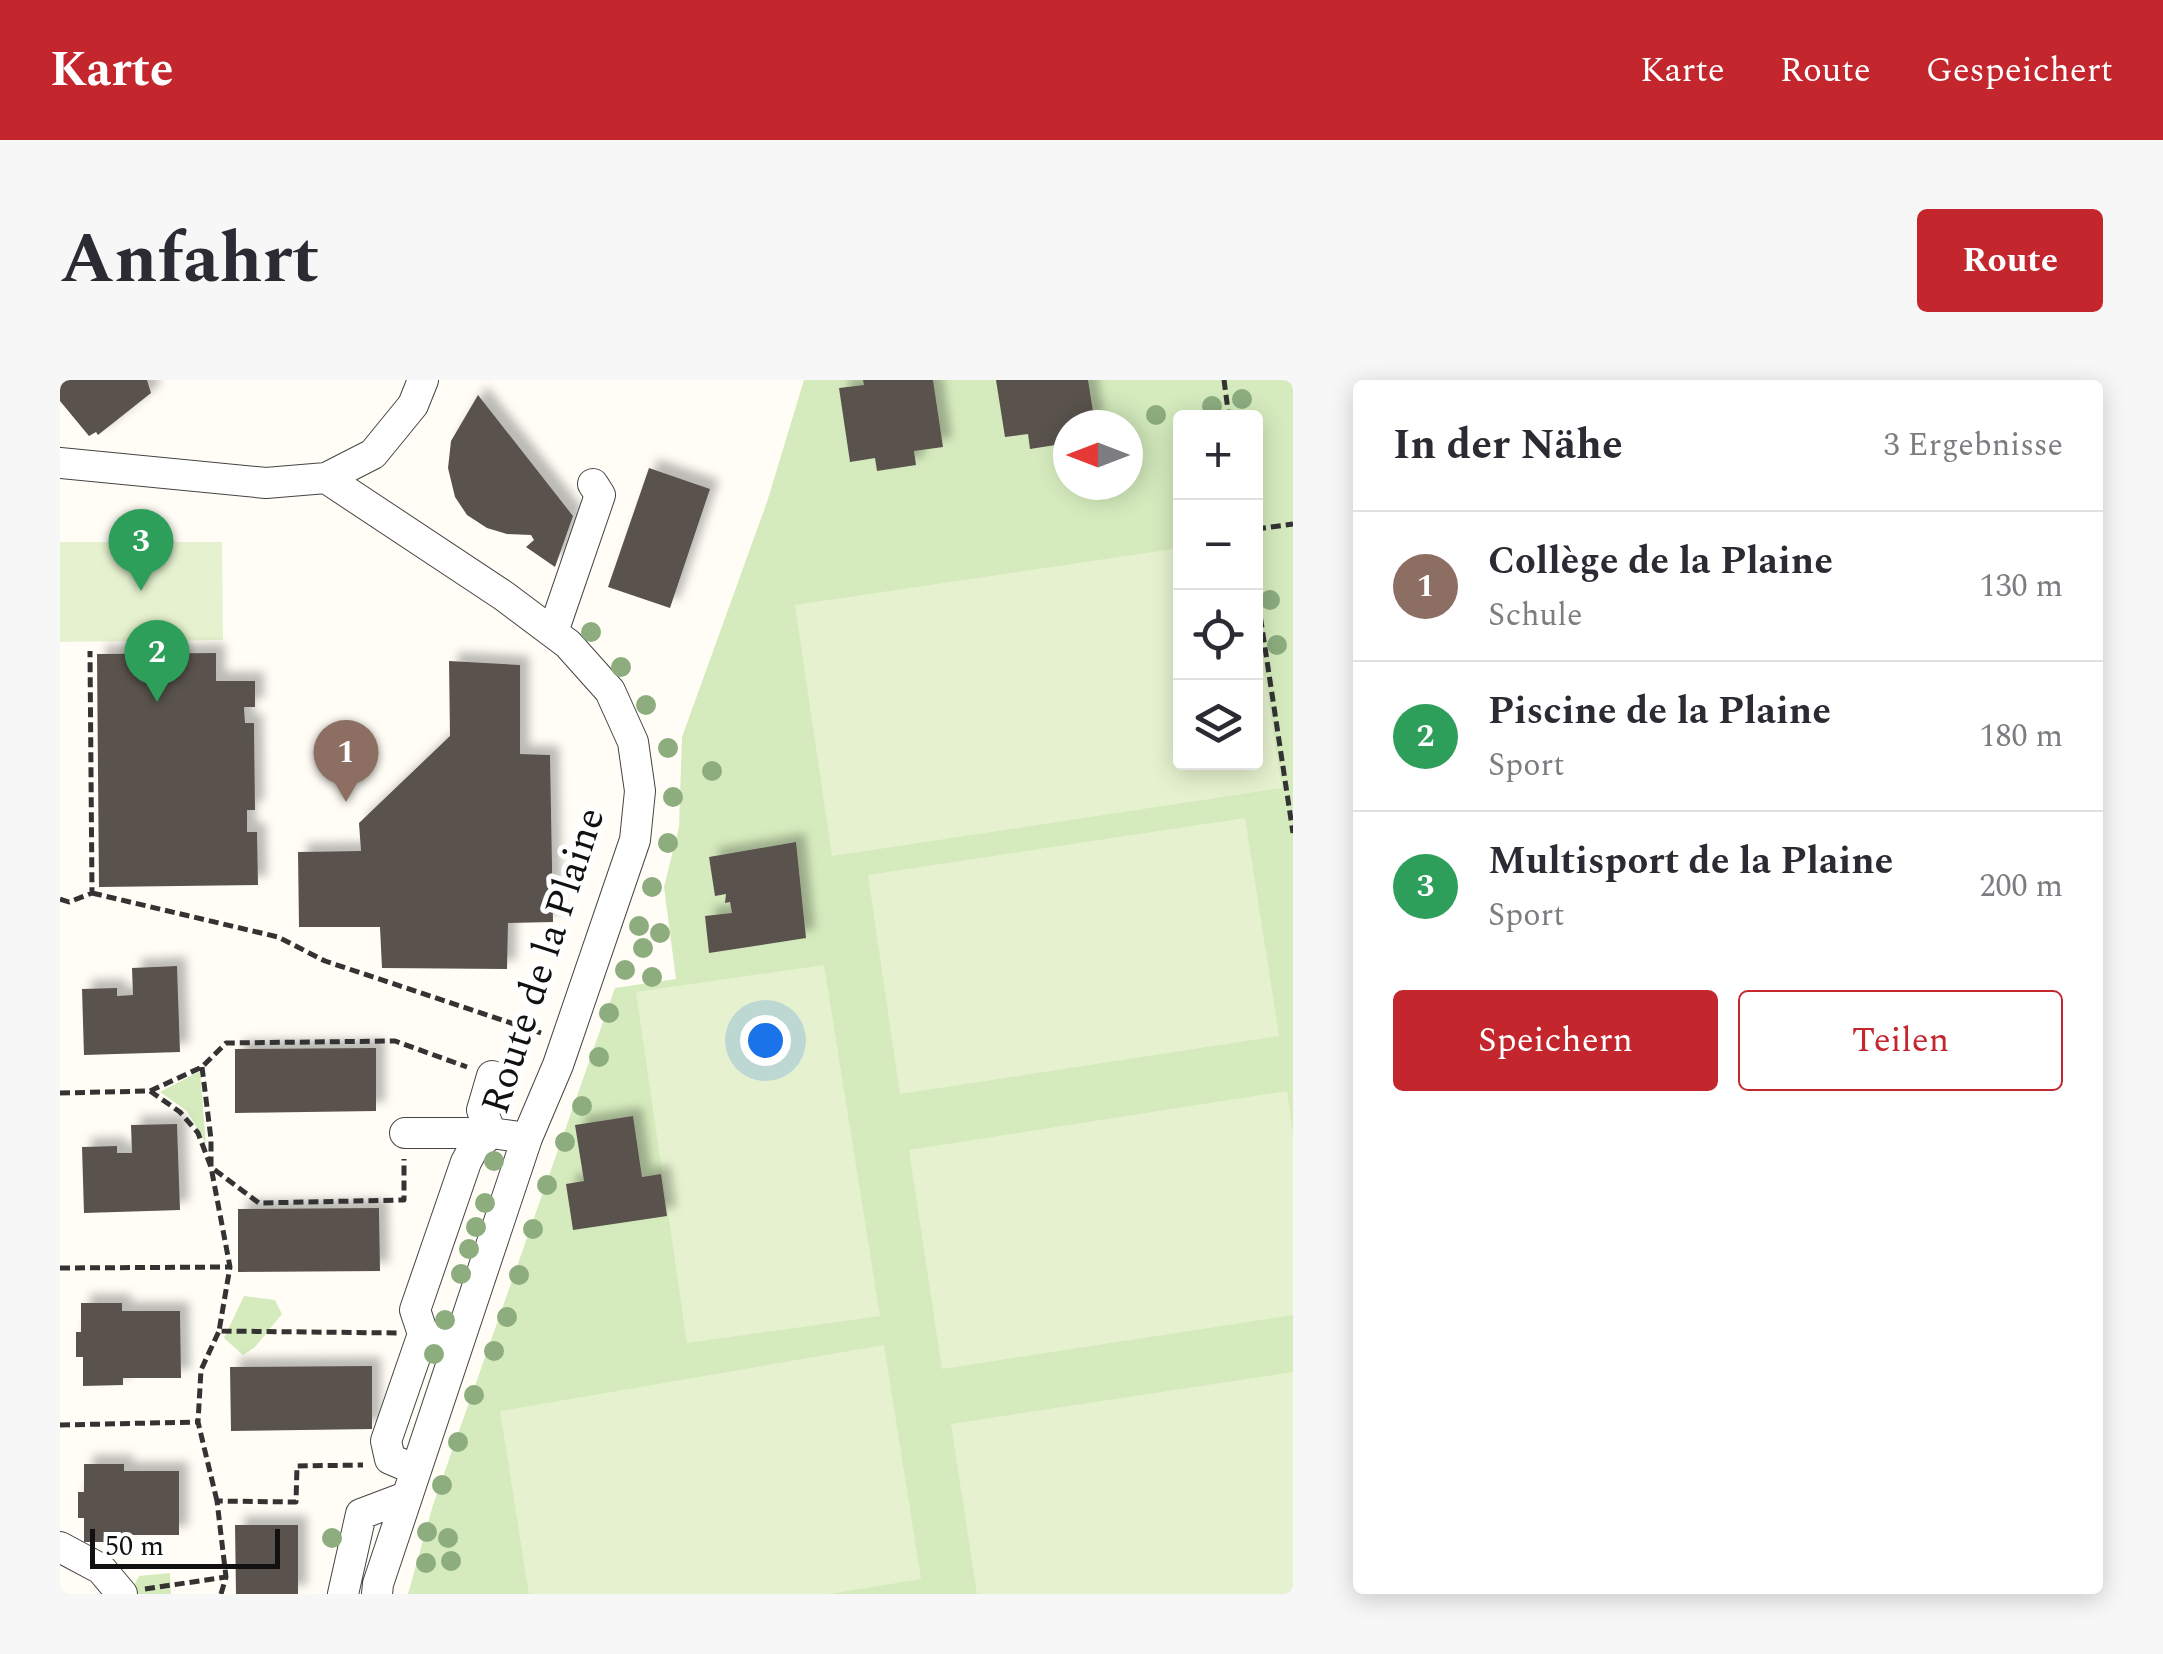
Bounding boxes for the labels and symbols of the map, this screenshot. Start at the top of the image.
north arrow [1053,410,1143,500]
pin: 3 [108,508,174,591]
pin: 2 [124,620,190,702]
pin: 1 [314,720,378,802]
street label: Route de la Plaine [466,800,622,1122]
your location [740,1015,791,1066]
scale bar [90,1524,280,1568]

